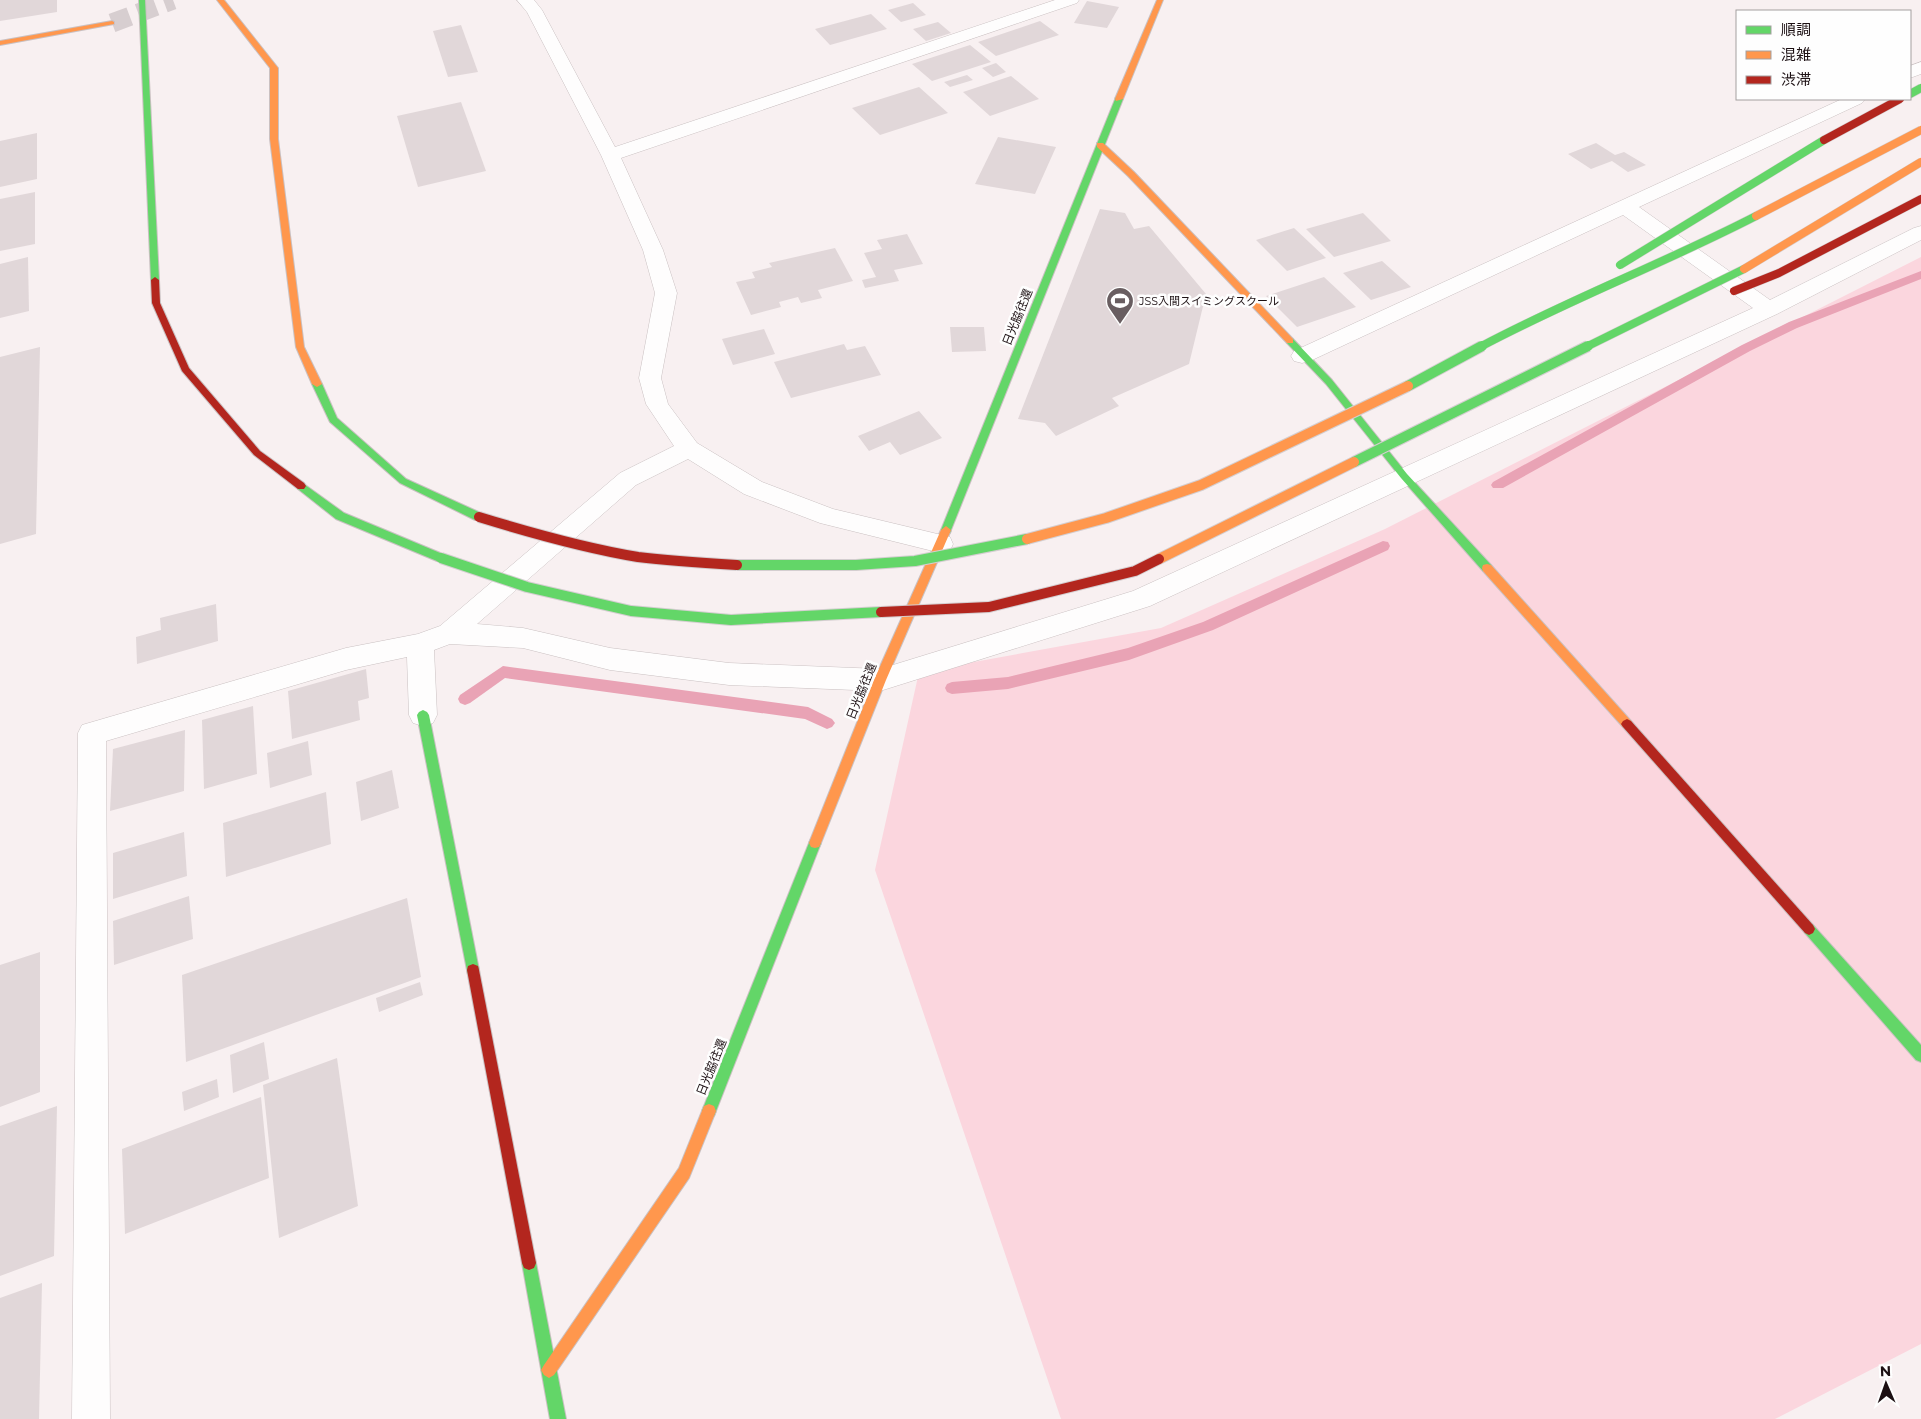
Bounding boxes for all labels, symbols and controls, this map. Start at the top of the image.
legend [1736,10,1911,100]
text: 順調 [1781,20,1811,39]
text: 混雑 [1781,45,1811,64]
text: 渋滞 [1781,70,1811,89]
street label: 日光脇往還 [999,286,1035,348]
sports icon: JSS入間スイミングスクール [1105,286,1135,325]
place label: JSS入間スイミングスクール [1138,294,1279,308]
street label: 日光脇往還 [843,660,879,722]
street label: 日光脇往還 [693,1036,729,1098]
north arrow [1861,1359,1911,1409]
text: N [1880,1362,1892,1380]

